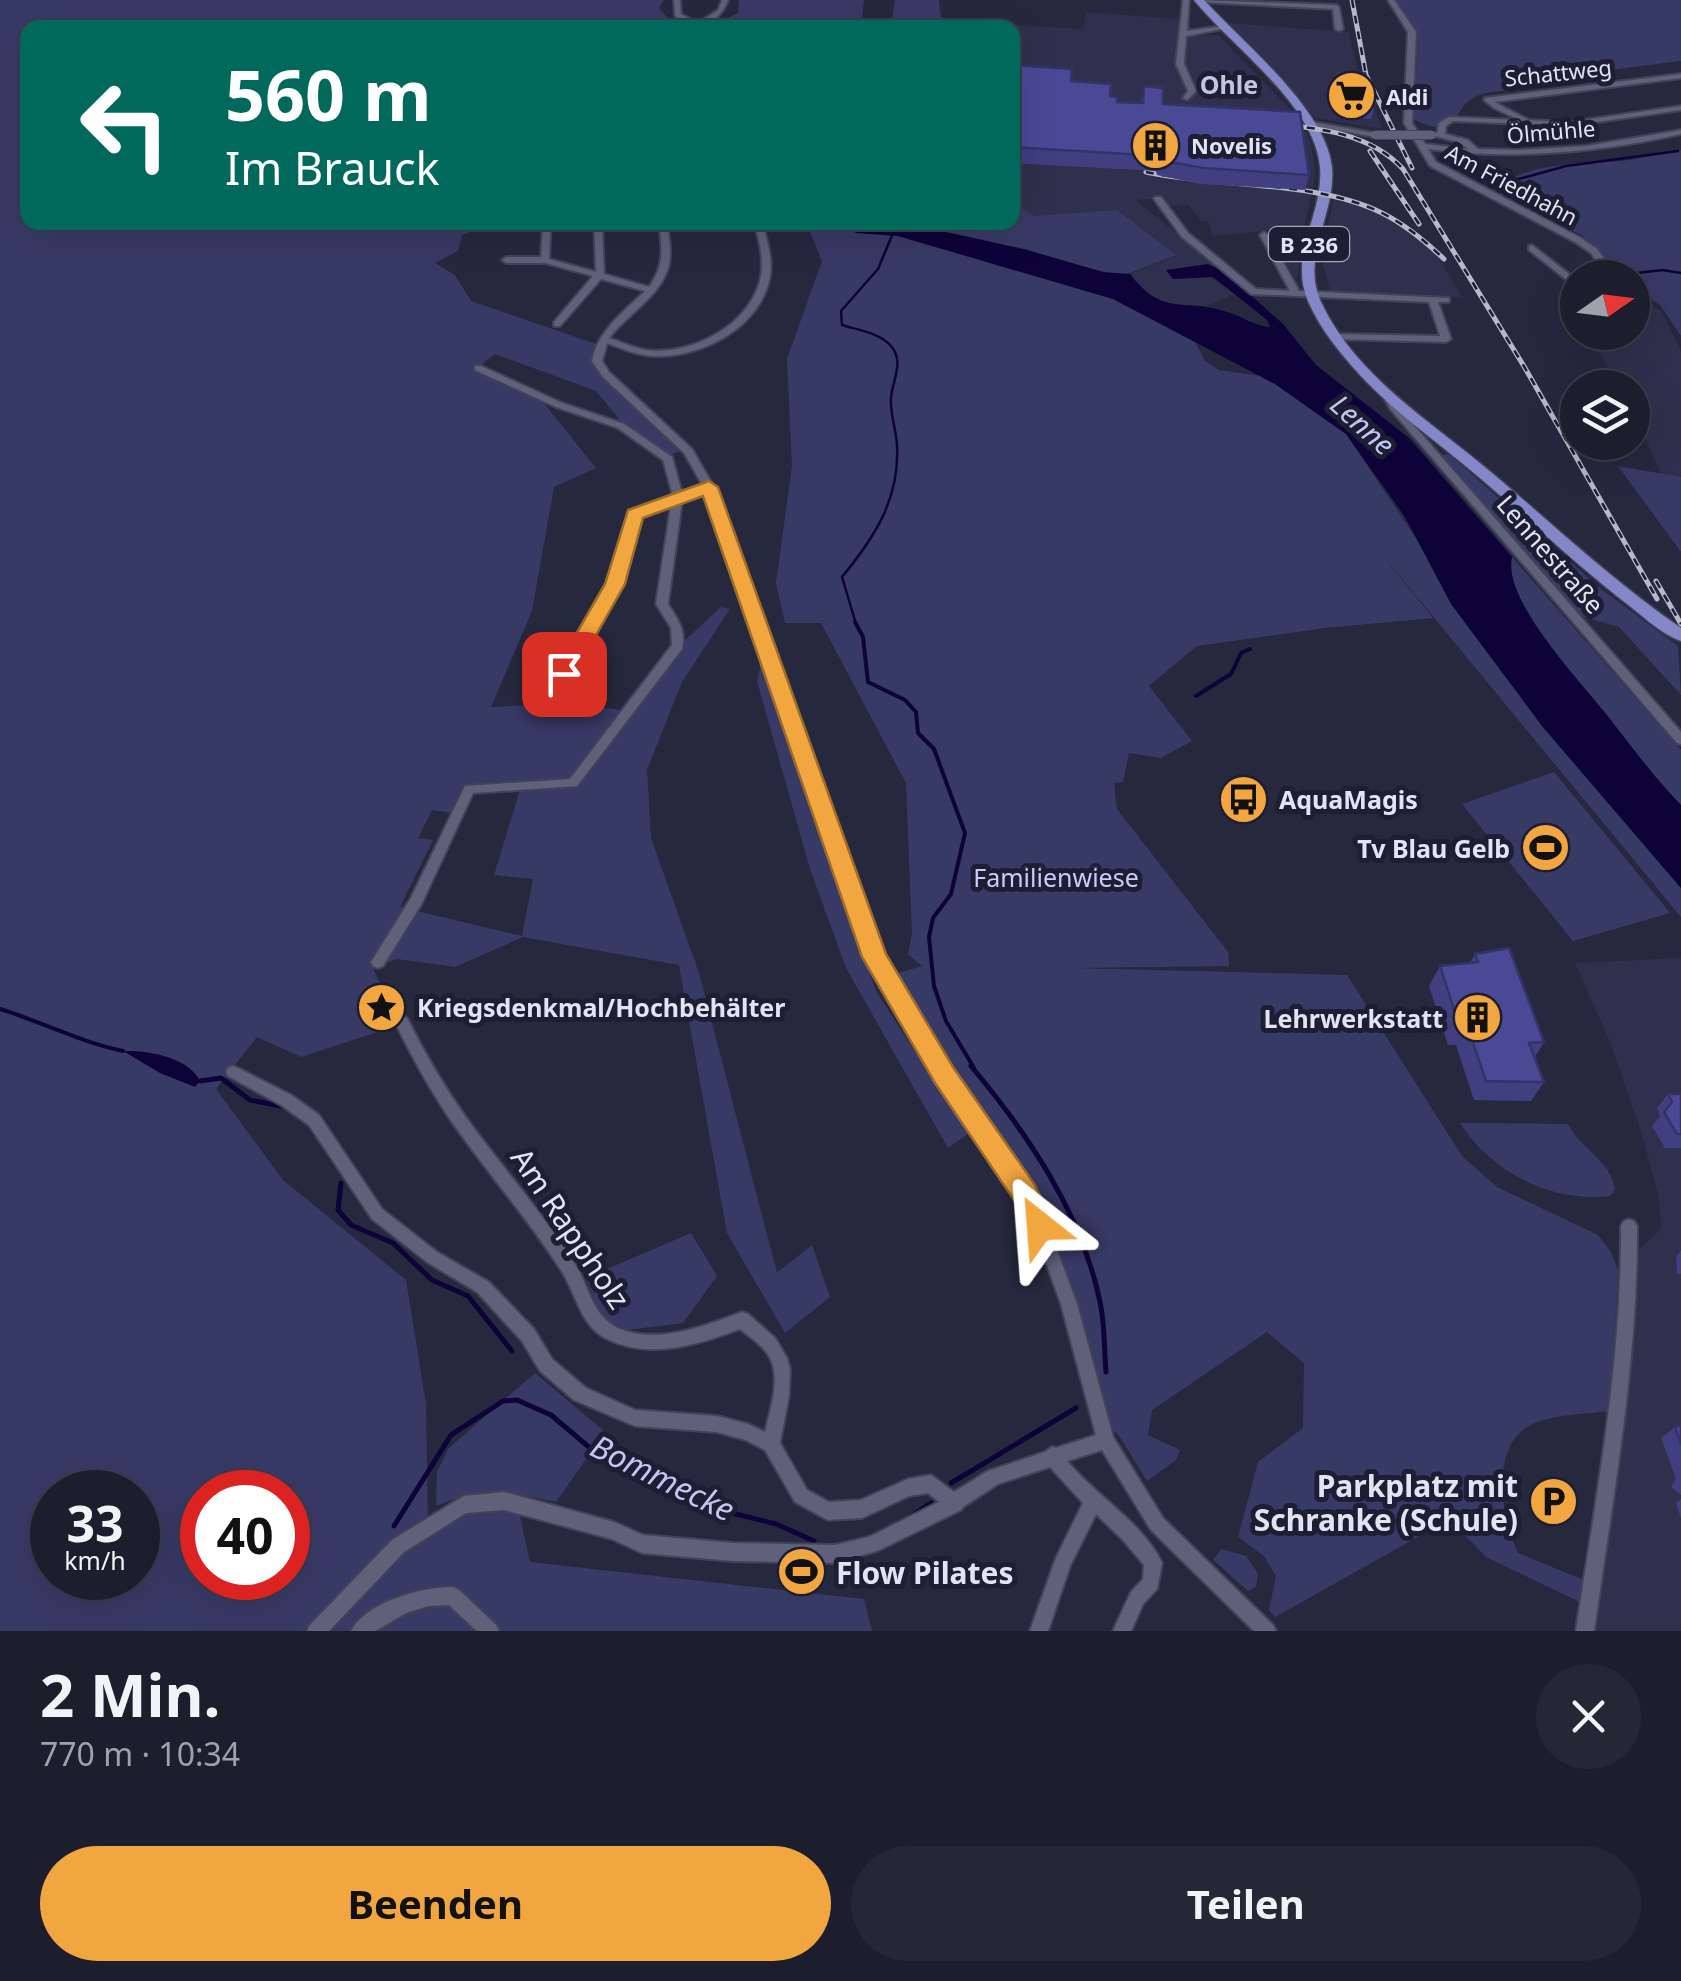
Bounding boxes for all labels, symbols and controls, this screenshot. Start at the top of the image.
text: 560 m [225,46,432,142]
street label: Schattweg [1503,51,1613,93]
icon: left [60,60,190,190]
district label: Ohle [1200,67,1258,101]
supermarket icon: Aldi [1325,70,1377,122]
place label: Aldi [1386,81,1428,111]
street label: Ölmühle [1506,112,1596,150]
building icon: Novelis [1130,119,1182,171]
place label: Novelis [1191,130,1272,160]
text: Im Brauck [225,137,440,198]
street label: Am Friedhahn [1441,137,1583,231]
road number: B 236 [1269,227,1349,261]
north arrow [1560,260,1650,350]
map controls [1560,260,1650,460]
button: layers [1560,370,1650,460]
water label: Lenne [1323,385,1403,463]
street label: Lennestraße [1490,487,1612,621]
pin [522,632,607,717]
icon: arrive [537,647,592,702]
bus stop icon: AquaMagis [1218,773,1270,825]
place label: AquaMagis [1279,782,1418,816]
sports icon: Tv Blau Gelb [1519,822,1571,874]
place label: Tv Blau Gelb [1357,831,1510,865]
park label: Familienwiese [973,860,1139,894]
place icon: Kriegsdenkmal/Hochbehälter [356,981,408,1033]
place label: Kriegsdenkmal/Hochbehälter [417,990,785,1024]
building icon: Lehrwerkstatt [1452,992,1504,1044]
place label: Lehrwerkstatt [1264,1001,1443,1035]
street label: Am Rappholz [502,1139,640,1317]
position arrow [988,1174,1092,1278]
water label: Bommecke [584,1424,742,1530]
place label: Parkplatz mit Schranke (Schule) [1254,1465,1518,1540]
speed limit sign: 40 [180,1470,310,1600]
parking icon: Parkplatz mit Schranke (Schule) [1527,1476,1579,1528]
text: 33 [66,1489,124,1557]
text: km/h [64,1543,126,1577]
sports icon: Flow Pilates [775,1546,827,1598]
place label: Flow Pilates [836,1552,1014,1593]
text: 2 Min. [40,1653,220,1735]
button: close [1536,1664,1641,1769]
text: 770 m · 10:34 [40,1732,240,1775]
button: Beenden [40,1846,831,1961]
button: Teilen [851,1846,1641,1961]

